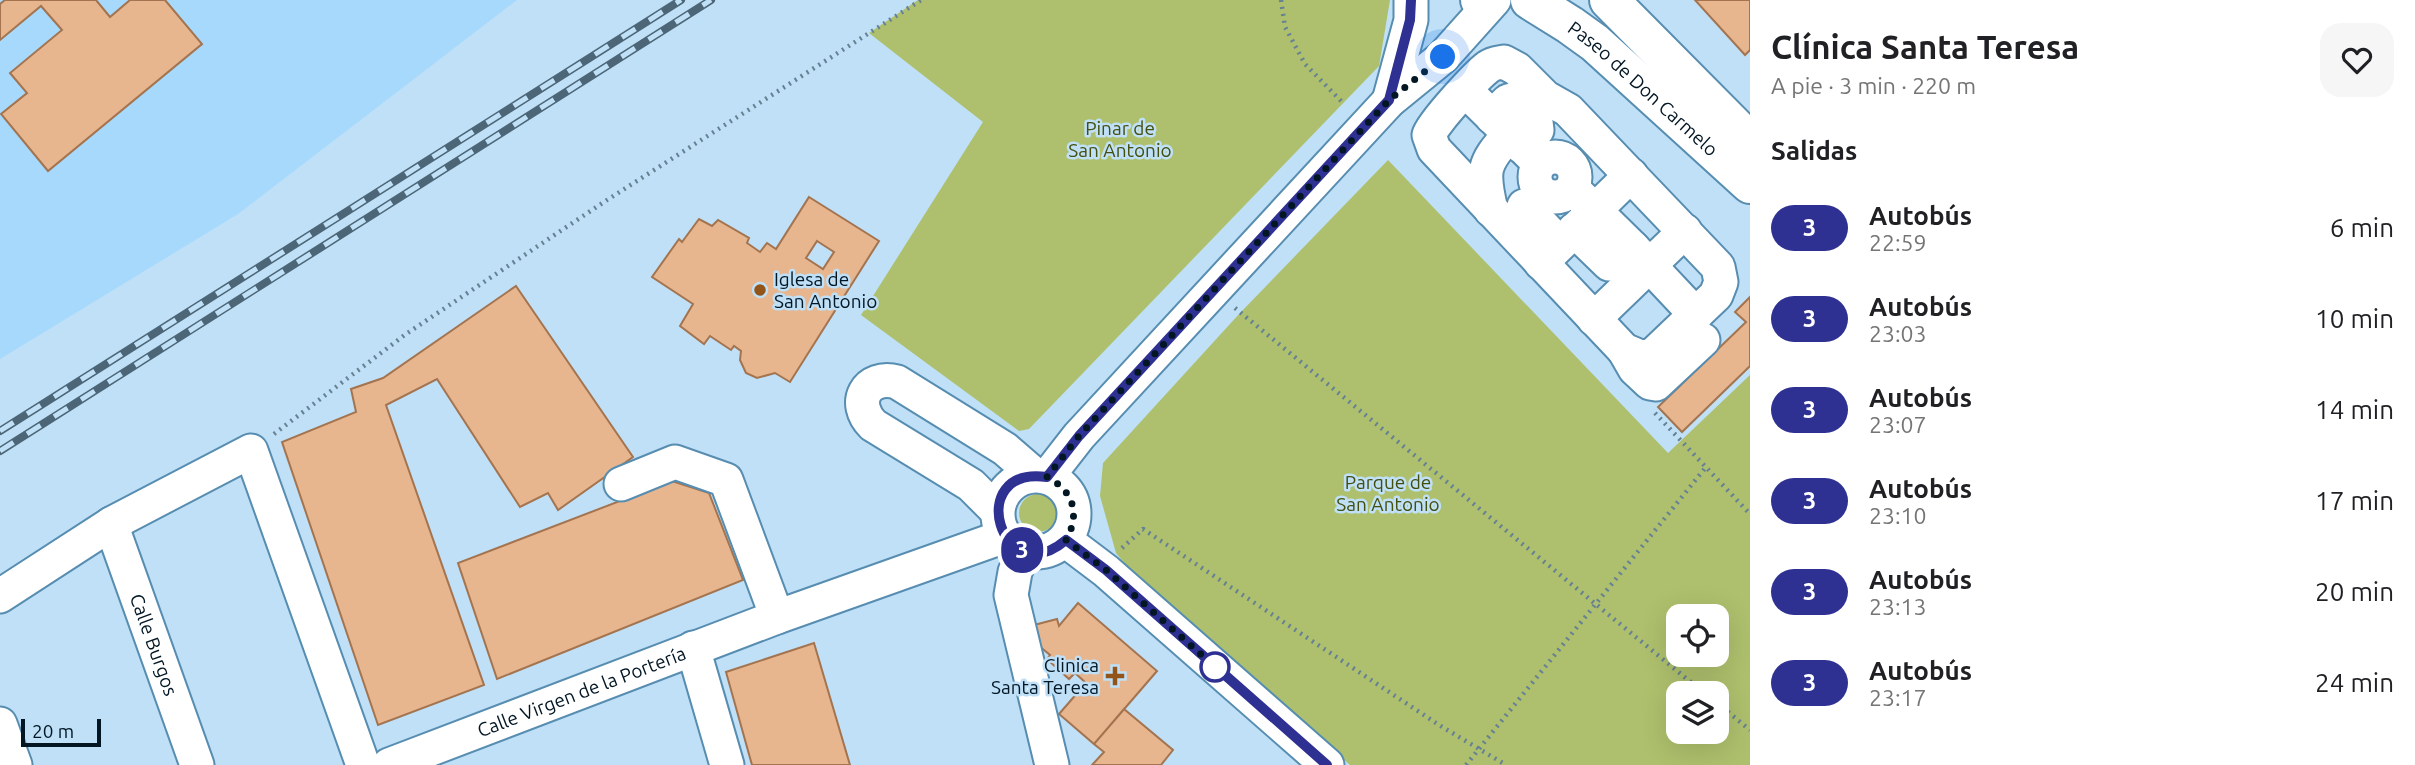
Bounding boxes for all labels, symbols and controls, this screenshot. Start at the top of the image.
street label: Paseo de Don Carmelo [1564,16,1722,160]
button: heart [2320,23,2394,97]
text: Clínica Santa Teresa [1771,28,2079,65]
your location [1425,39,1460,74]
text: A pie · 3 min · 220 m [1771,73,1976,98]
park label: Pinar de San Antonio [1068,117,1172,161]
text: Salidas [1771,136,1857,165]
text: Autobús [1869,201,1972,230]
text: 6 min [2330,213,2394,242]
text: 3 [1803,214,1816,241]
text: 22:59 [1869,230,1927,255]
place label: Iglesa de San Antonio [774,268,877,312]
marker: Iglesa de San Antonio [752,282,768,298]
text: Autobús [1869,292,1972,321]
text: 10 min [2315,304,2394,333]
text: 3 [1803,305,1816,332]
text: 23:03 [1869,321,1927,346]
text: Autobús [1869,383,1972,412]
text: 14 min [2315,395,2394,424]
text: 3 [1803,396,1816,423]
text: 23:07 [1869,412,1927,437]
park label: Parque de San Antonio [1336,471,1440,515]
text: Autobús [1869,474,1972,503]
text: 17 min [2315,486,2394,515]
text: 3 [1803,487,1816,514]
text: 23:10 [1869,503,1927,528]
line badge: 3 [999,527,1045,573]
text: 3 [1015,536,1029,563]
text: Autobús [1869,565,1972,594]
text: 20 min [2315,577,2394,606]
text: 3 [1803,578,1816,605]
street label: Calle Burgos [126,591,182,699]
text: 23:13 [1869,594,1927,619]
map controls [1666,604,1729,744]
button: locate [1666,604,1729,667]
street label: Calle Virgen de la Portería [474,642,689,741]
unlabelled marker [1200,652,1230,682]
place label: Clinica Santa Teresa [991,654,1099,698]
text: Autobús [1869,656,1972,685]
marker: Clinica Santa Teresa [1105,666,1125,686]
text: 24 min [2315,668,2394,697]
text: 3 [1803,669,1816,696]
button: layers [1666,681,1729,744]
text: 23:17 [1869,685,1927,710]
scale bar [21,716,102,748]
text: 20 m [32,720,74,742]

